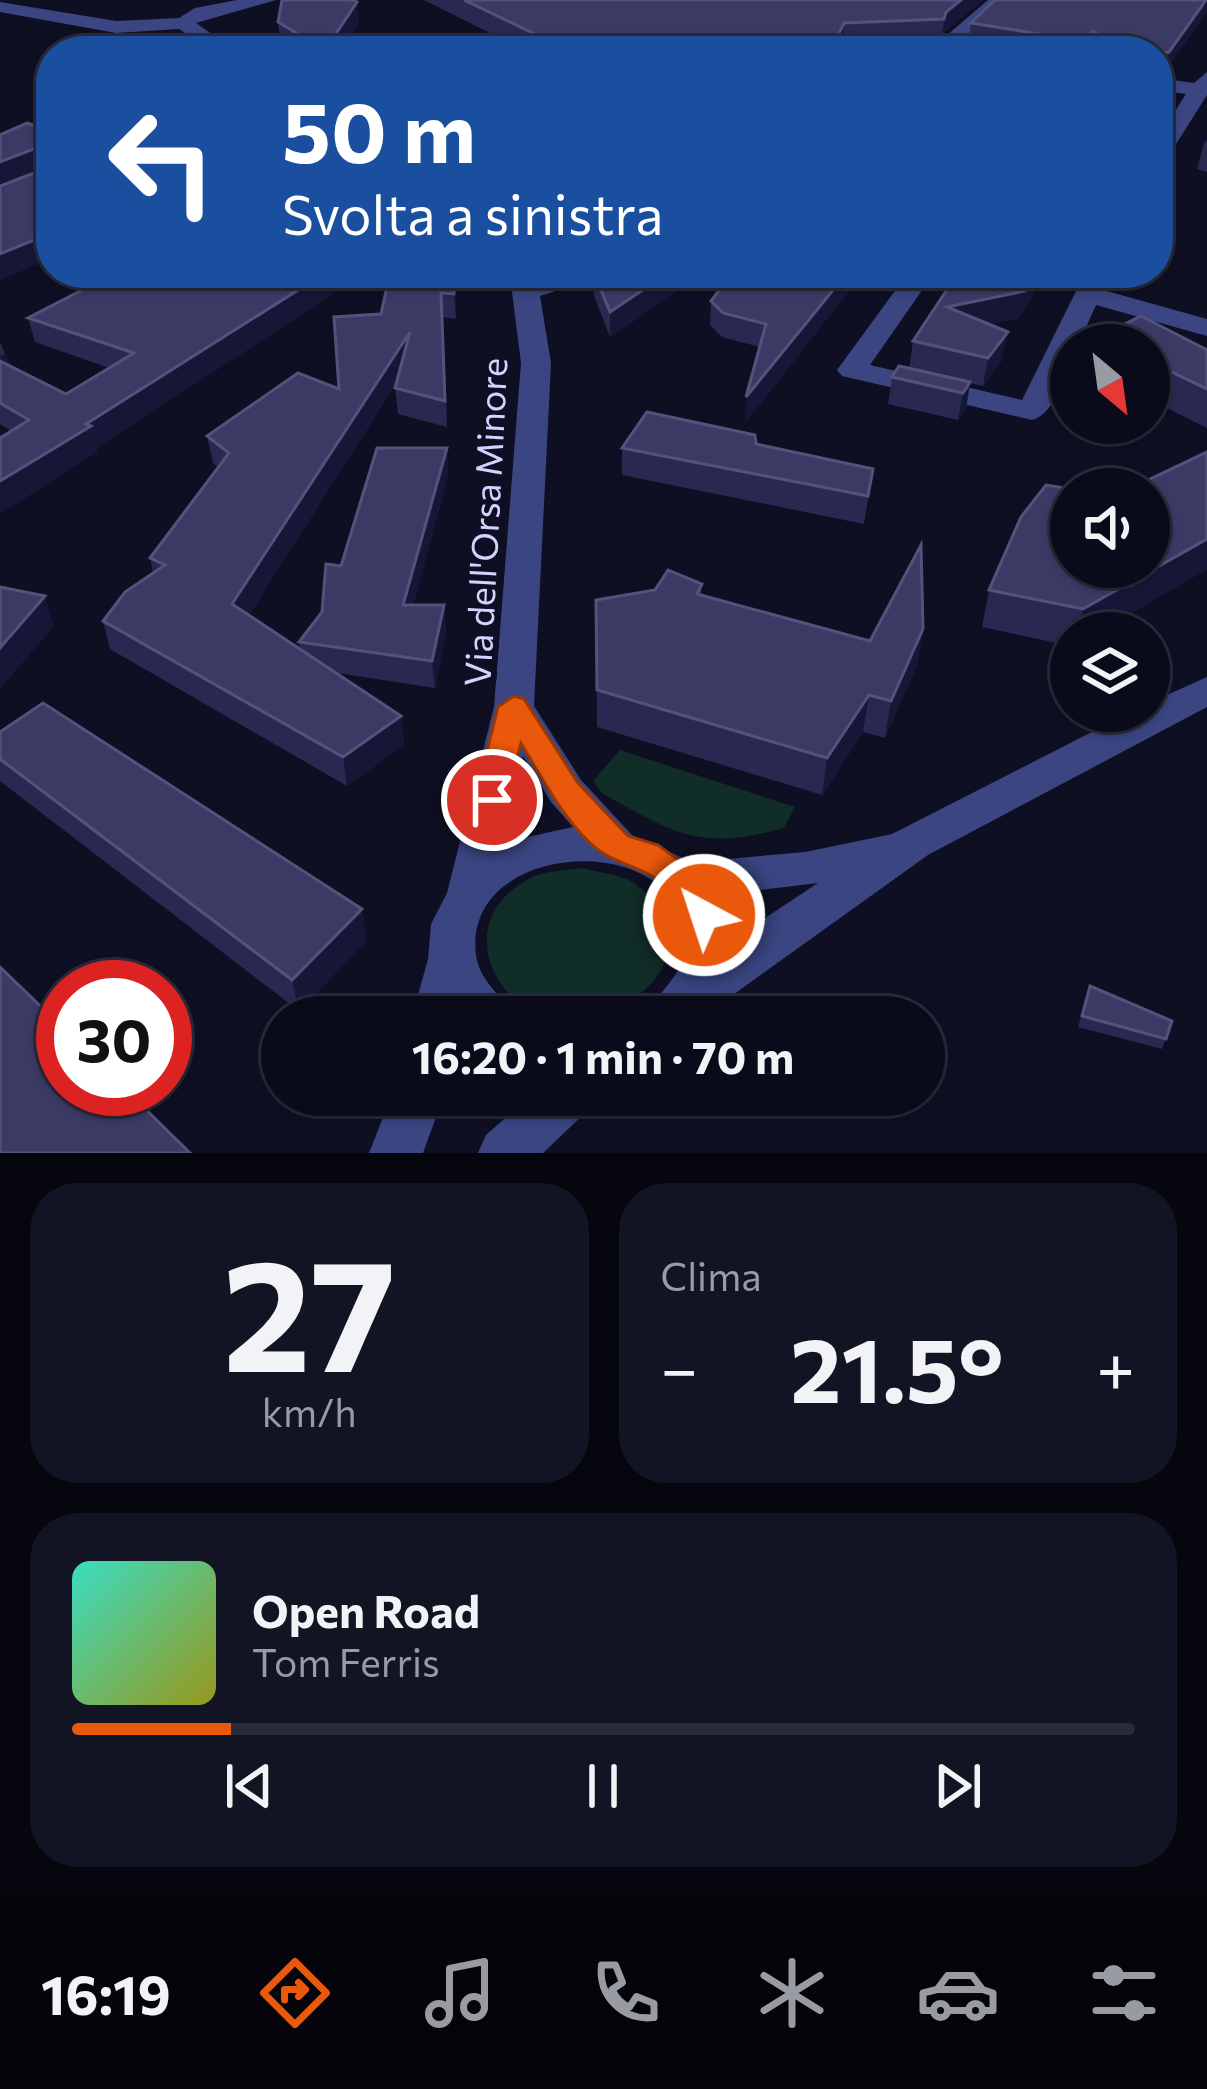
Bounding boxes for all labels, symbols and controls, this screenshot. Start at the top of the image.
text: 50 m [282,78,476,180]
icon: left [84,84,240,240]
text: Svolta a sinistra [282,180,664,246]
north arrow [1050,324,1170,444]
map controls [1050,324,1170,732]
street label: Via dell'Orsa Minore [453,357,515,687]
button: sound [1050,468,1170,588]
button: layers [1050,612,1170,732]
pin [441,749,543,851]
icon: arrive [459,767,525,833]
position arrow [641,852,767,978]
speed limit sign: 30 [36,960,192,1116]
text: 16:20 · 1 min · 70 m [412,1028,794,1083]
text: 27 [222,1213,396,1404]
text: Clima [661,1251,762,1299]
text: 21.5° [790,1311,1004,1422]
text: − [661,1326,698,1407]
text: + [1096,1326,1135,1407]
text: km/h [262,1387,357,1435]
text: Open Road [252,1582,480,1637]
text: Tom Ferris [252,1637,440,1685]
icon: previous [216,1753,282,1819]
icon: pause [570,1753,636,1819]
icon: next [925,1753,991,1819]
icon: directions [253,1951,337,2035]
icon: music [418,1951,502,2035]
icon: phone [584,1951,668,2035]
icon: climate [750,1951,834,2035]
icon: car [916,1951,1000,2035]
icon: filters [1082,1951,1166,2035]
text: 16:19 [41,1960,171,2026]

